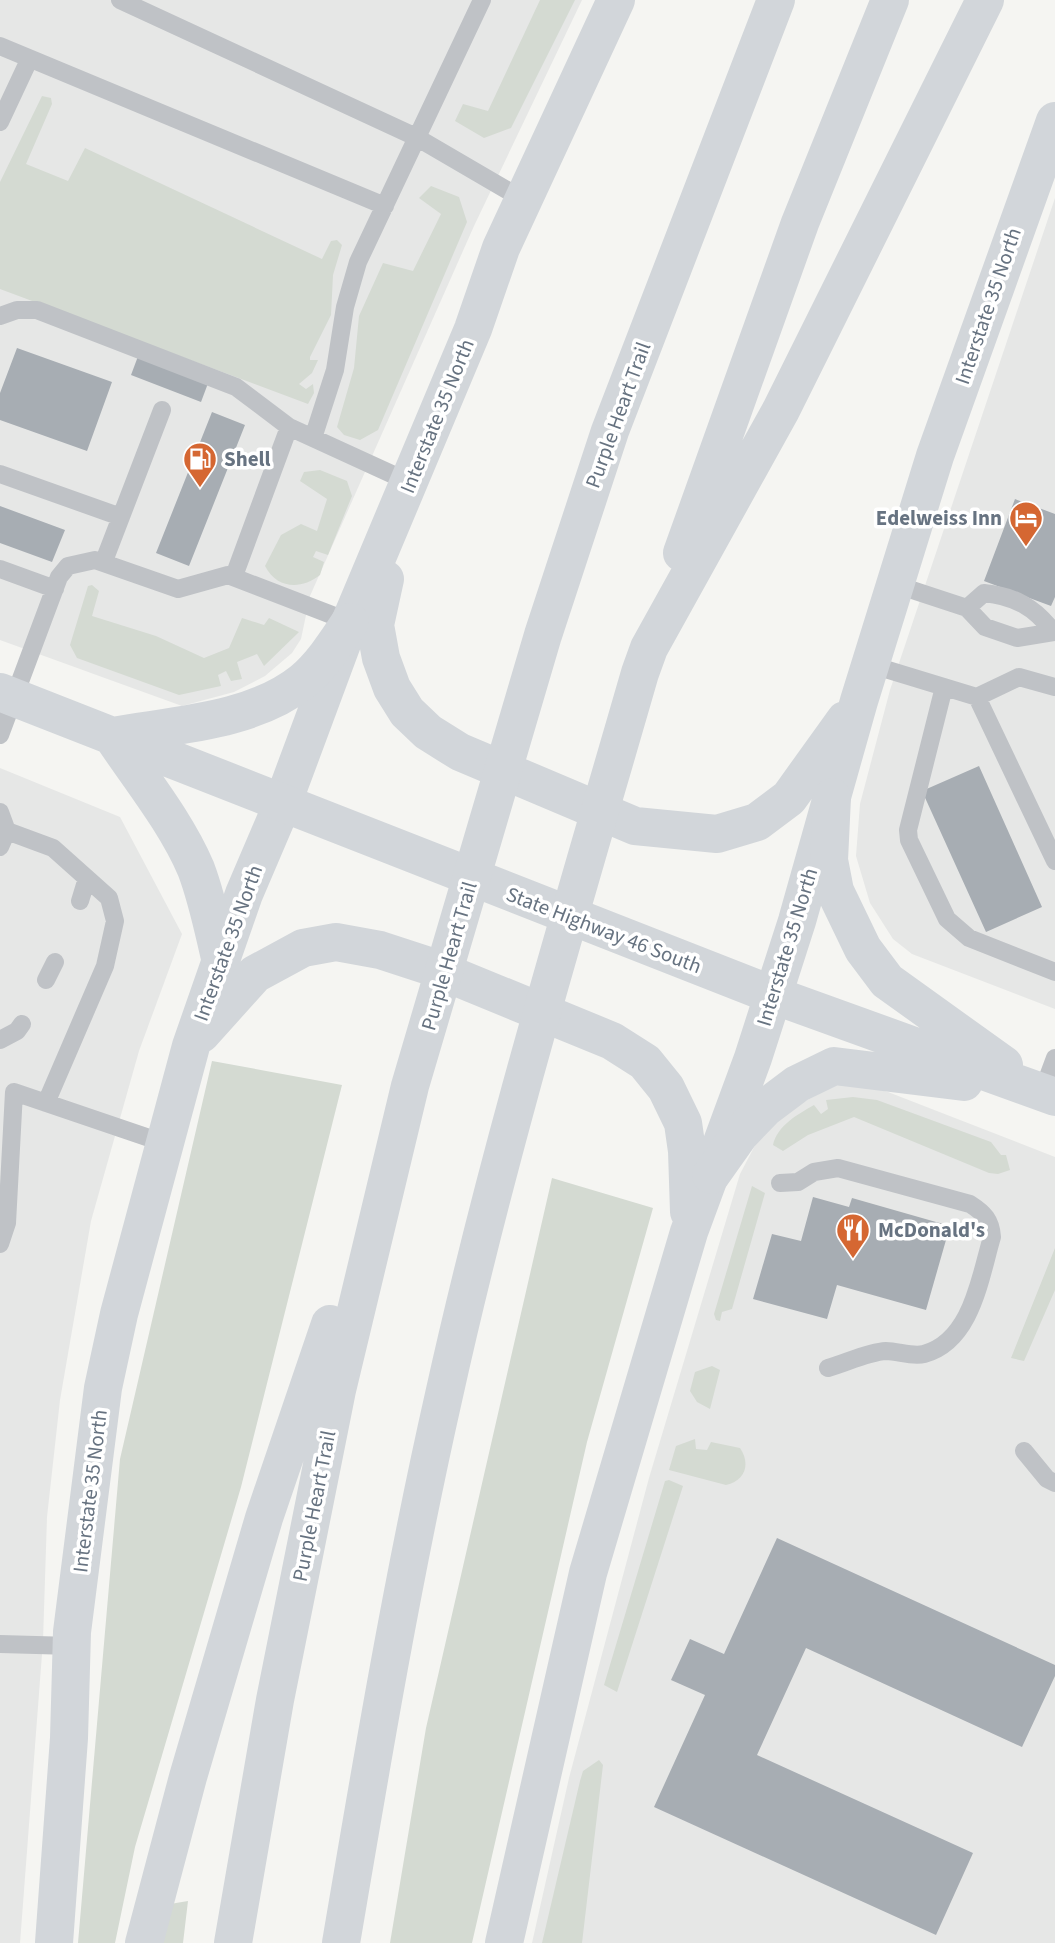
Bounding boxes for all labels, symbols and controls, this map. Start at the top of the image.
street label: Interstate 35 North [947,224,1029,388]
street label: Interstate 35 North [392,334,482,498]
street label: Purple Heart Trail [578,338,658,492]
fuel station icon: Shell [181,440,219,489]
place label: Shell [224,444,271,474]
hotel icon: Edelweiss Inn [1007,499,1045,548]
place label: Edelweiss Inn [876,503,1002,533]
street label: Interstate 35 North [186,861,270,1025]
street label: Interstate 35 North [749,864,825,1030]
street label: Purple Heart Trail [413,878,485,1034]
street label: State Highway 46 South [502,879,706,981]
restaurant icon: McDonald's [834,1211,872,1260]
place label: McDonald's [878,1215,985,1245]
street label: Interstate 35 North [65,1408,115,1574]
street label: Purple Heart Trail [285,1428,343,1584]

